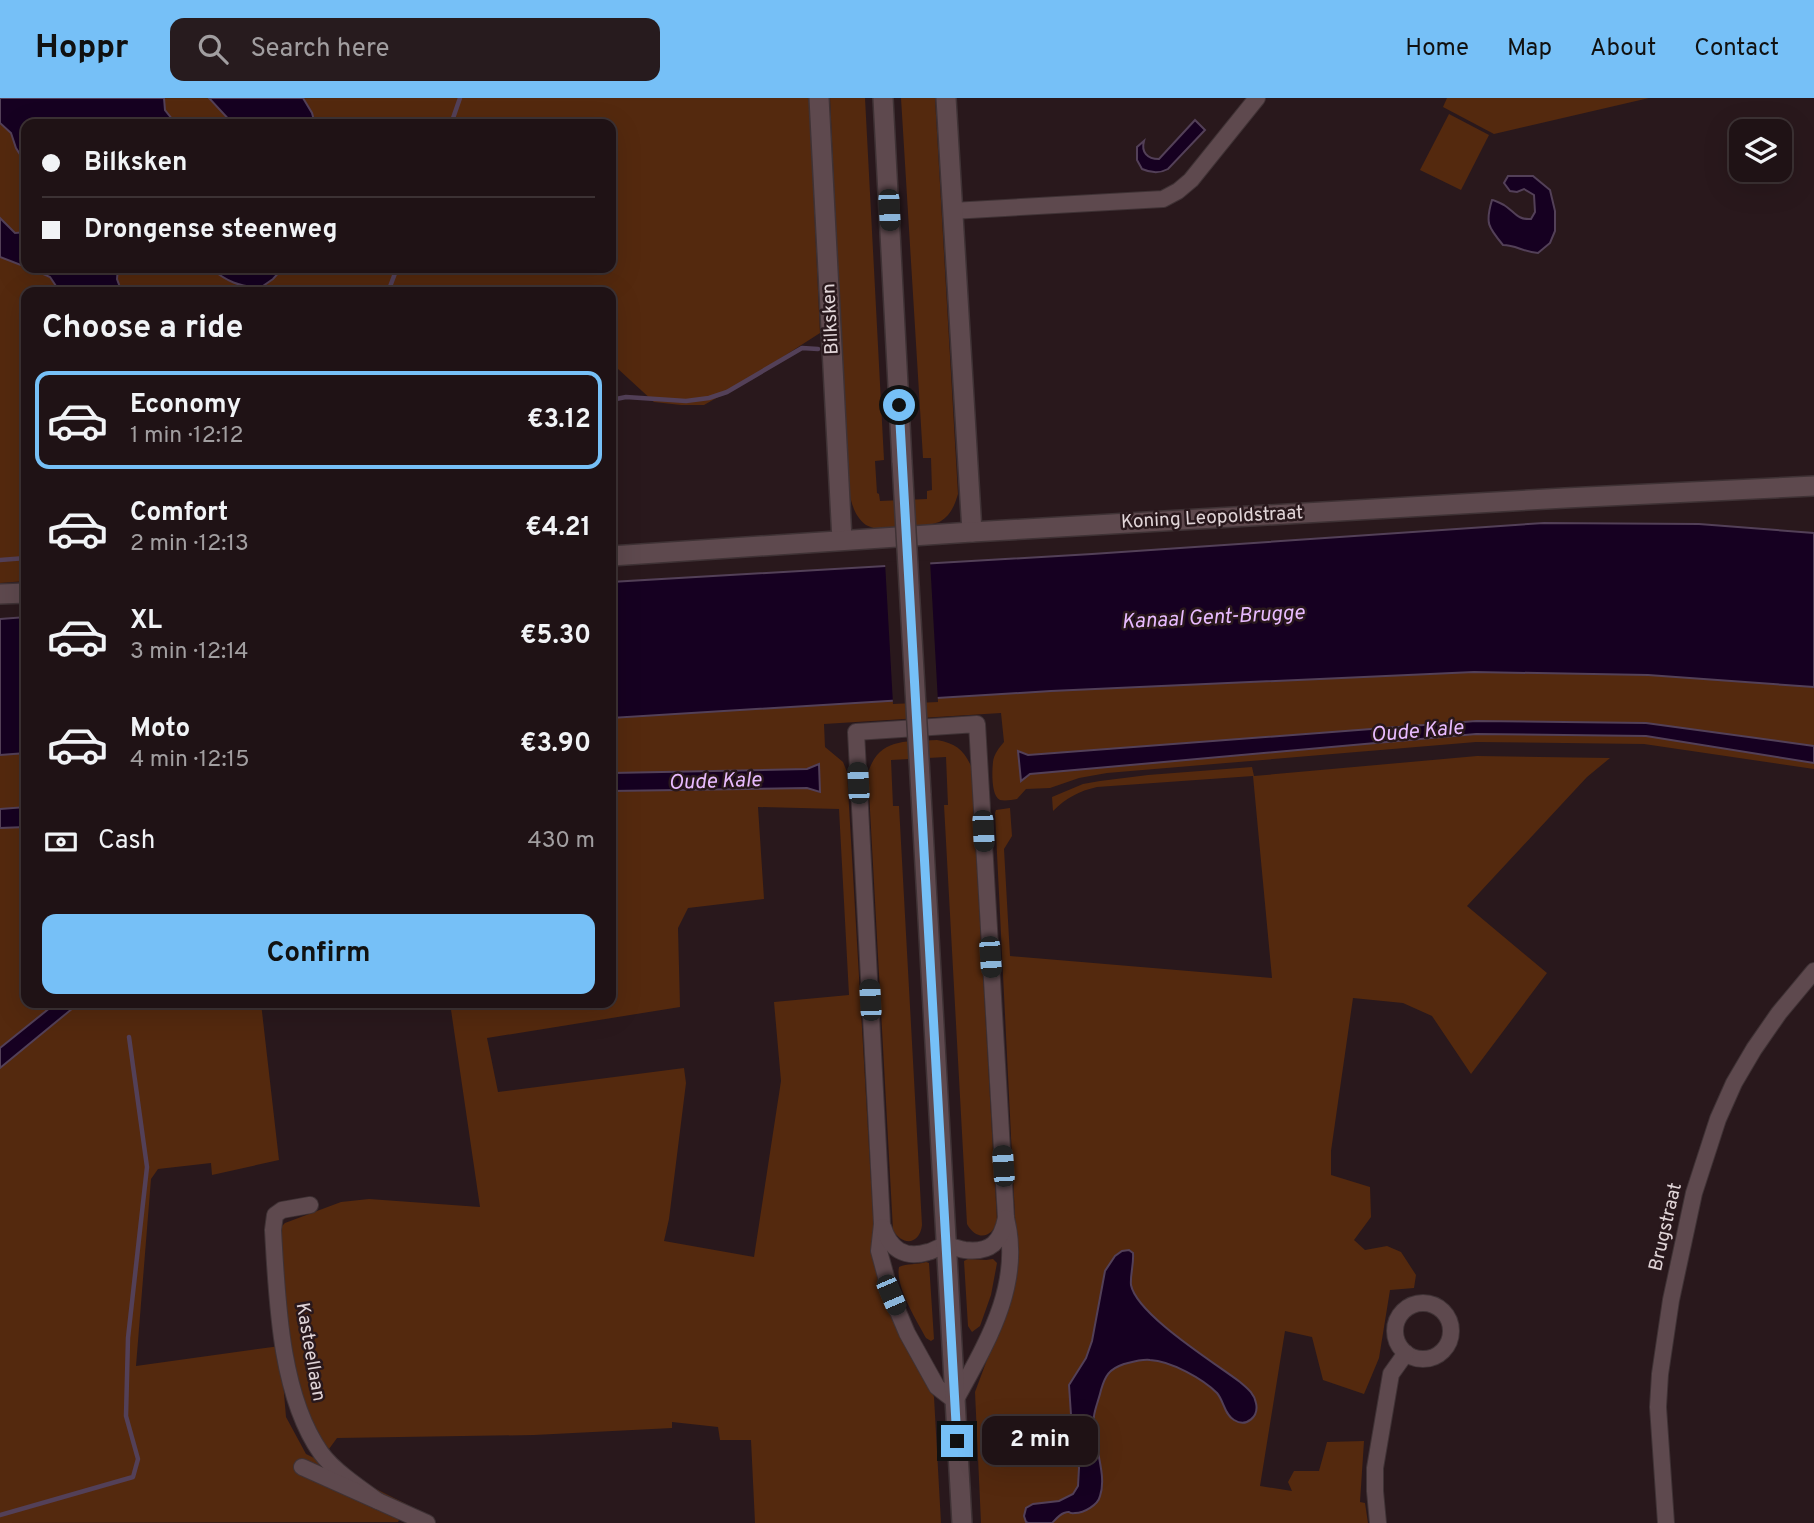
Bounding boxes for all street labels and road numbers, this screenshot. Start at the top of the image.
street label: Bilksken [817,283,845,355]
street label: Koning Leopoldstraat [1120,501,1304,535]
street label: Brugstraat [1644,1180,1688,1274]
street label: Kasteellaan [290,1301,330,1403]

